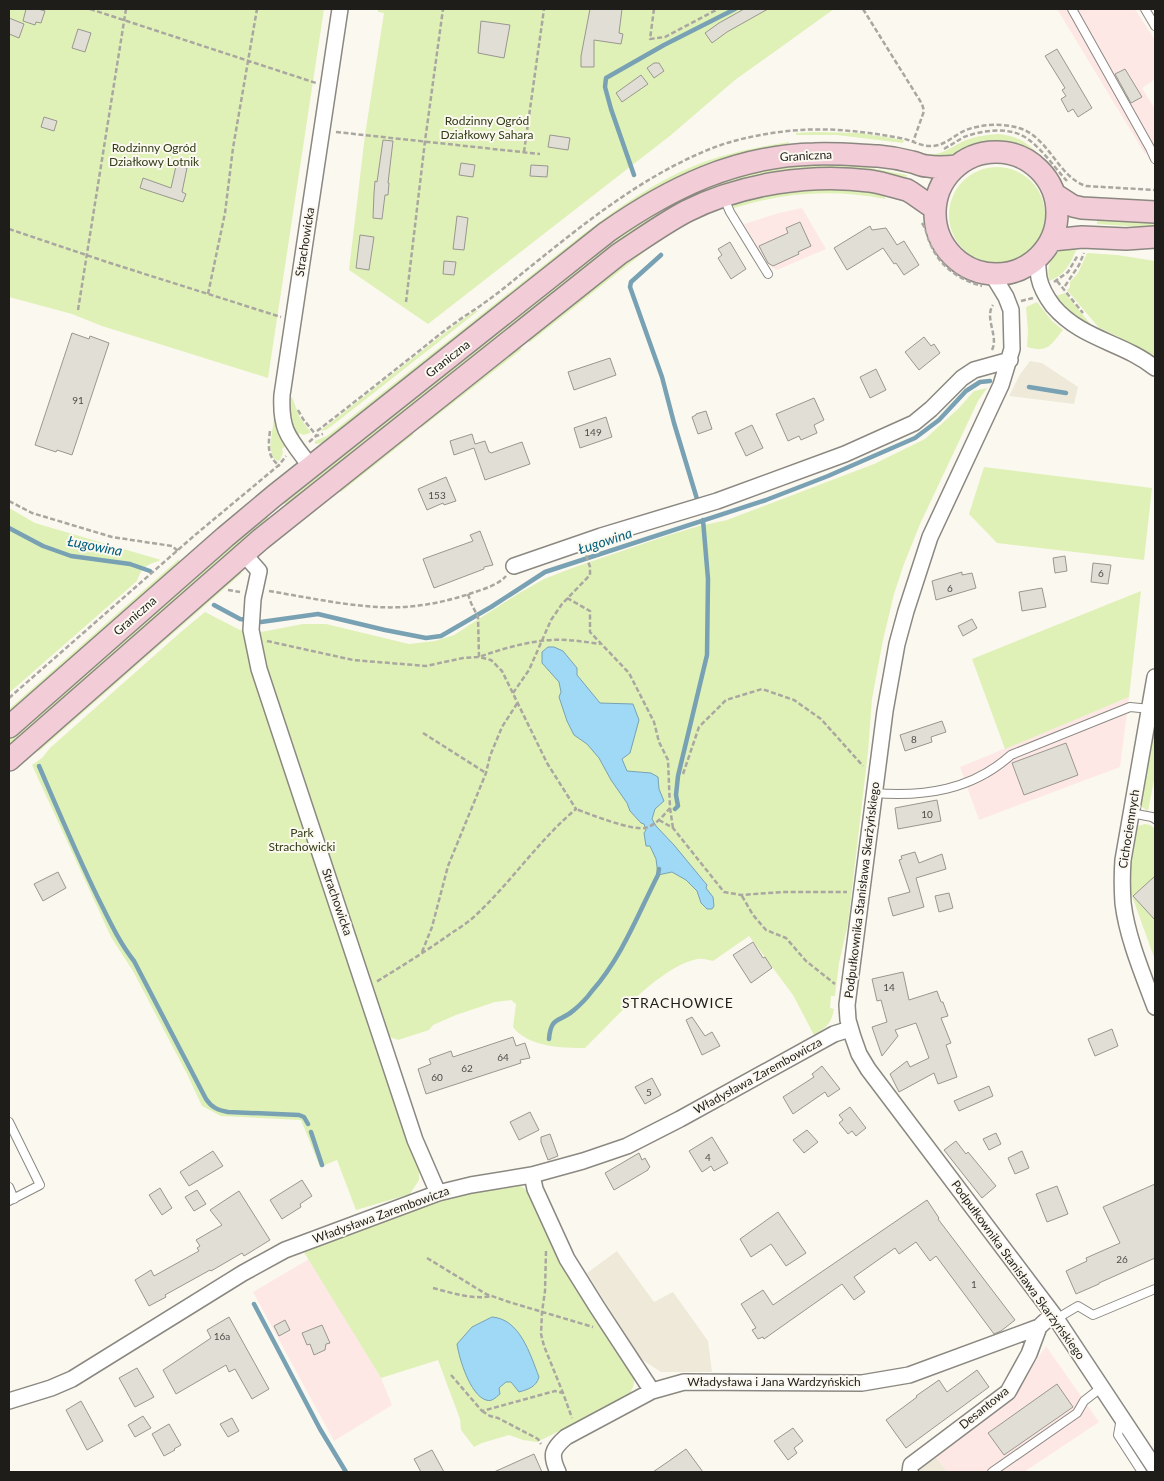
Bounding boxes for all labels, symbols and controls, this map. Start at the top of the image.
park label: Rodzinny Ogród Działkowy Sahara [440,113,534,142]
park label: Rodzinny Ogród Działkowy Lotnik [109,140,200,169]
street label: Graniczna [779,147,833,164]
street label: Strachowicka [292,206,317,278]
street label: Graniczna [422,337,473,381]
house number: 91 [72,394,84,406]
house number: 149 [584,426,602,438]
house number: 153 [428,489,446,501]
water label: Ługowina [576,524,634,557]
water label: Ługowina [66,532,124,559]
house number: 6 [1098,567,1104,579]
house number: 6 [947,582,953,594]
street label: Graniczna [110,593,159,638]
house number: 8 [911,733,917,745]
street label: Podpułkownika Stanisława Skarżyńskiego [841,781,882,999]
street label: Cichociemnych [1115,788,1142,870]
house number: 10 [921,808,933,820]
park label: Park Strachowicki [269,825,336,854]
street label: Strachowicka [319,866,356,937]
house number: 14 [883,981,895,993]
district label: STRACHOWICE [622,994,734,1011]
street label: Władysława Zarembowicza [691,1034,825,1117]
house number: 64 [497,1051,509,1063]
house number: 62 [461,1062,473,1074]
house number: 60 [431,1071,443,1083]
house number: 5 [646,1086,652,1098]
house number: 4 [705,1151,711,1163]
street label: Podpułkownika Stanisława Skarżyńskiego [948,1177,1089,1362]
street label: Władysława Zarembowicza [310,1183,451,1246]
house number: 26 [1116,1253,1128,1265]
house number: 1 [971,1278,977,1290]
house number: 16a [214,1330,230,1342]
street label: Władysława i Jana Wardzyńskich [687,1374,861,1389]
street label: Desantowa [956,1383,1012,1432]

